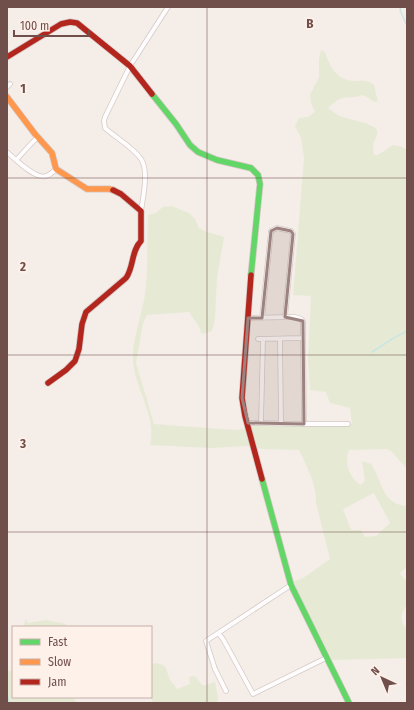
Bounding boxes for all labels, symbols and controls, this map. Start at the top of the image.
scale bar [14,12,89,38]
text: B [306,16,314,31]
text: 100 m [20,19,49,33]
text: 1 [20,81,26,96]
text: 2 [19,259,26,274]
text: 3 [19,436,26,451]
legend [12,626,152,698]
text: Fast [48,635,67,649]
text: Slow [48,655,71,669]
north arrow [362,658,402,698]
text: N [369,664,382,678]
text: Jam [48,675,66,689]

